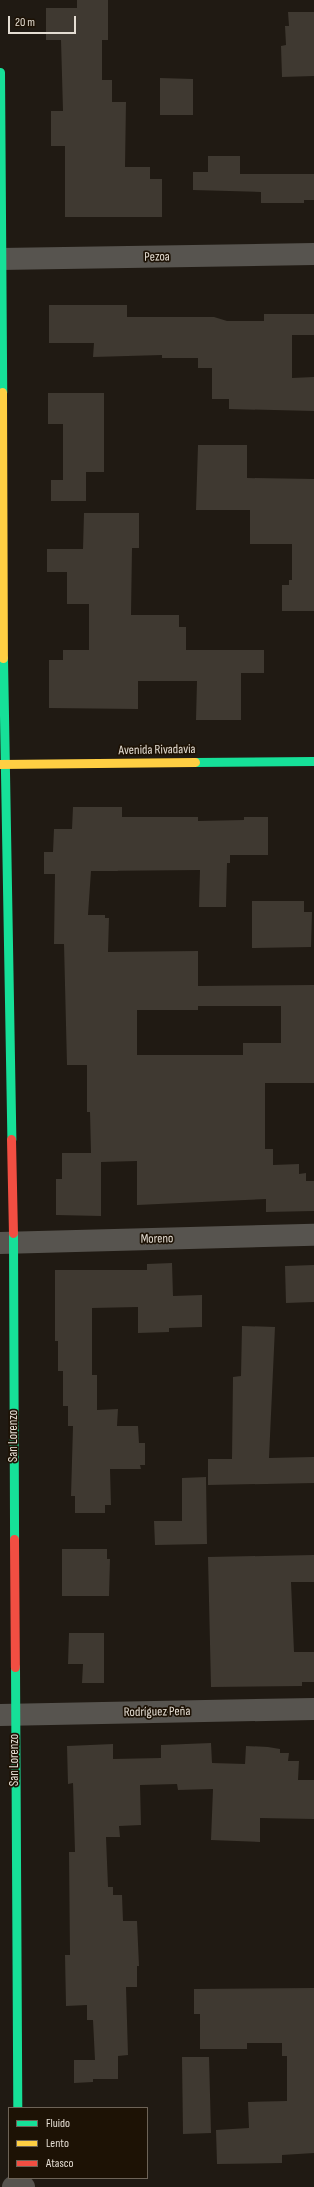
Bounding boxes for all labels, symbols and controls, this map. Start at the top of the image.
scale bar [10,8,78,34]
text: 20 m [15,15,35,30]
street label: Pezoa [144,249,170,265]
street label: Avenida Rivadavia [118,742,196,758]
street label: Moreno [140,1231,174,1247]
street label: San Lorenzo [5,1410,21,1462]
street label: Rodríguez Peña [124,1704,190,1720]
street label: San Lorenzo [6,1734,22,1786]
legend [8,2107,148,2179]
text: Fluido [46,2116,70,2131]
text: Lento [46,2136,69,2151]
text: Atasco [46,2156,73,2171]

